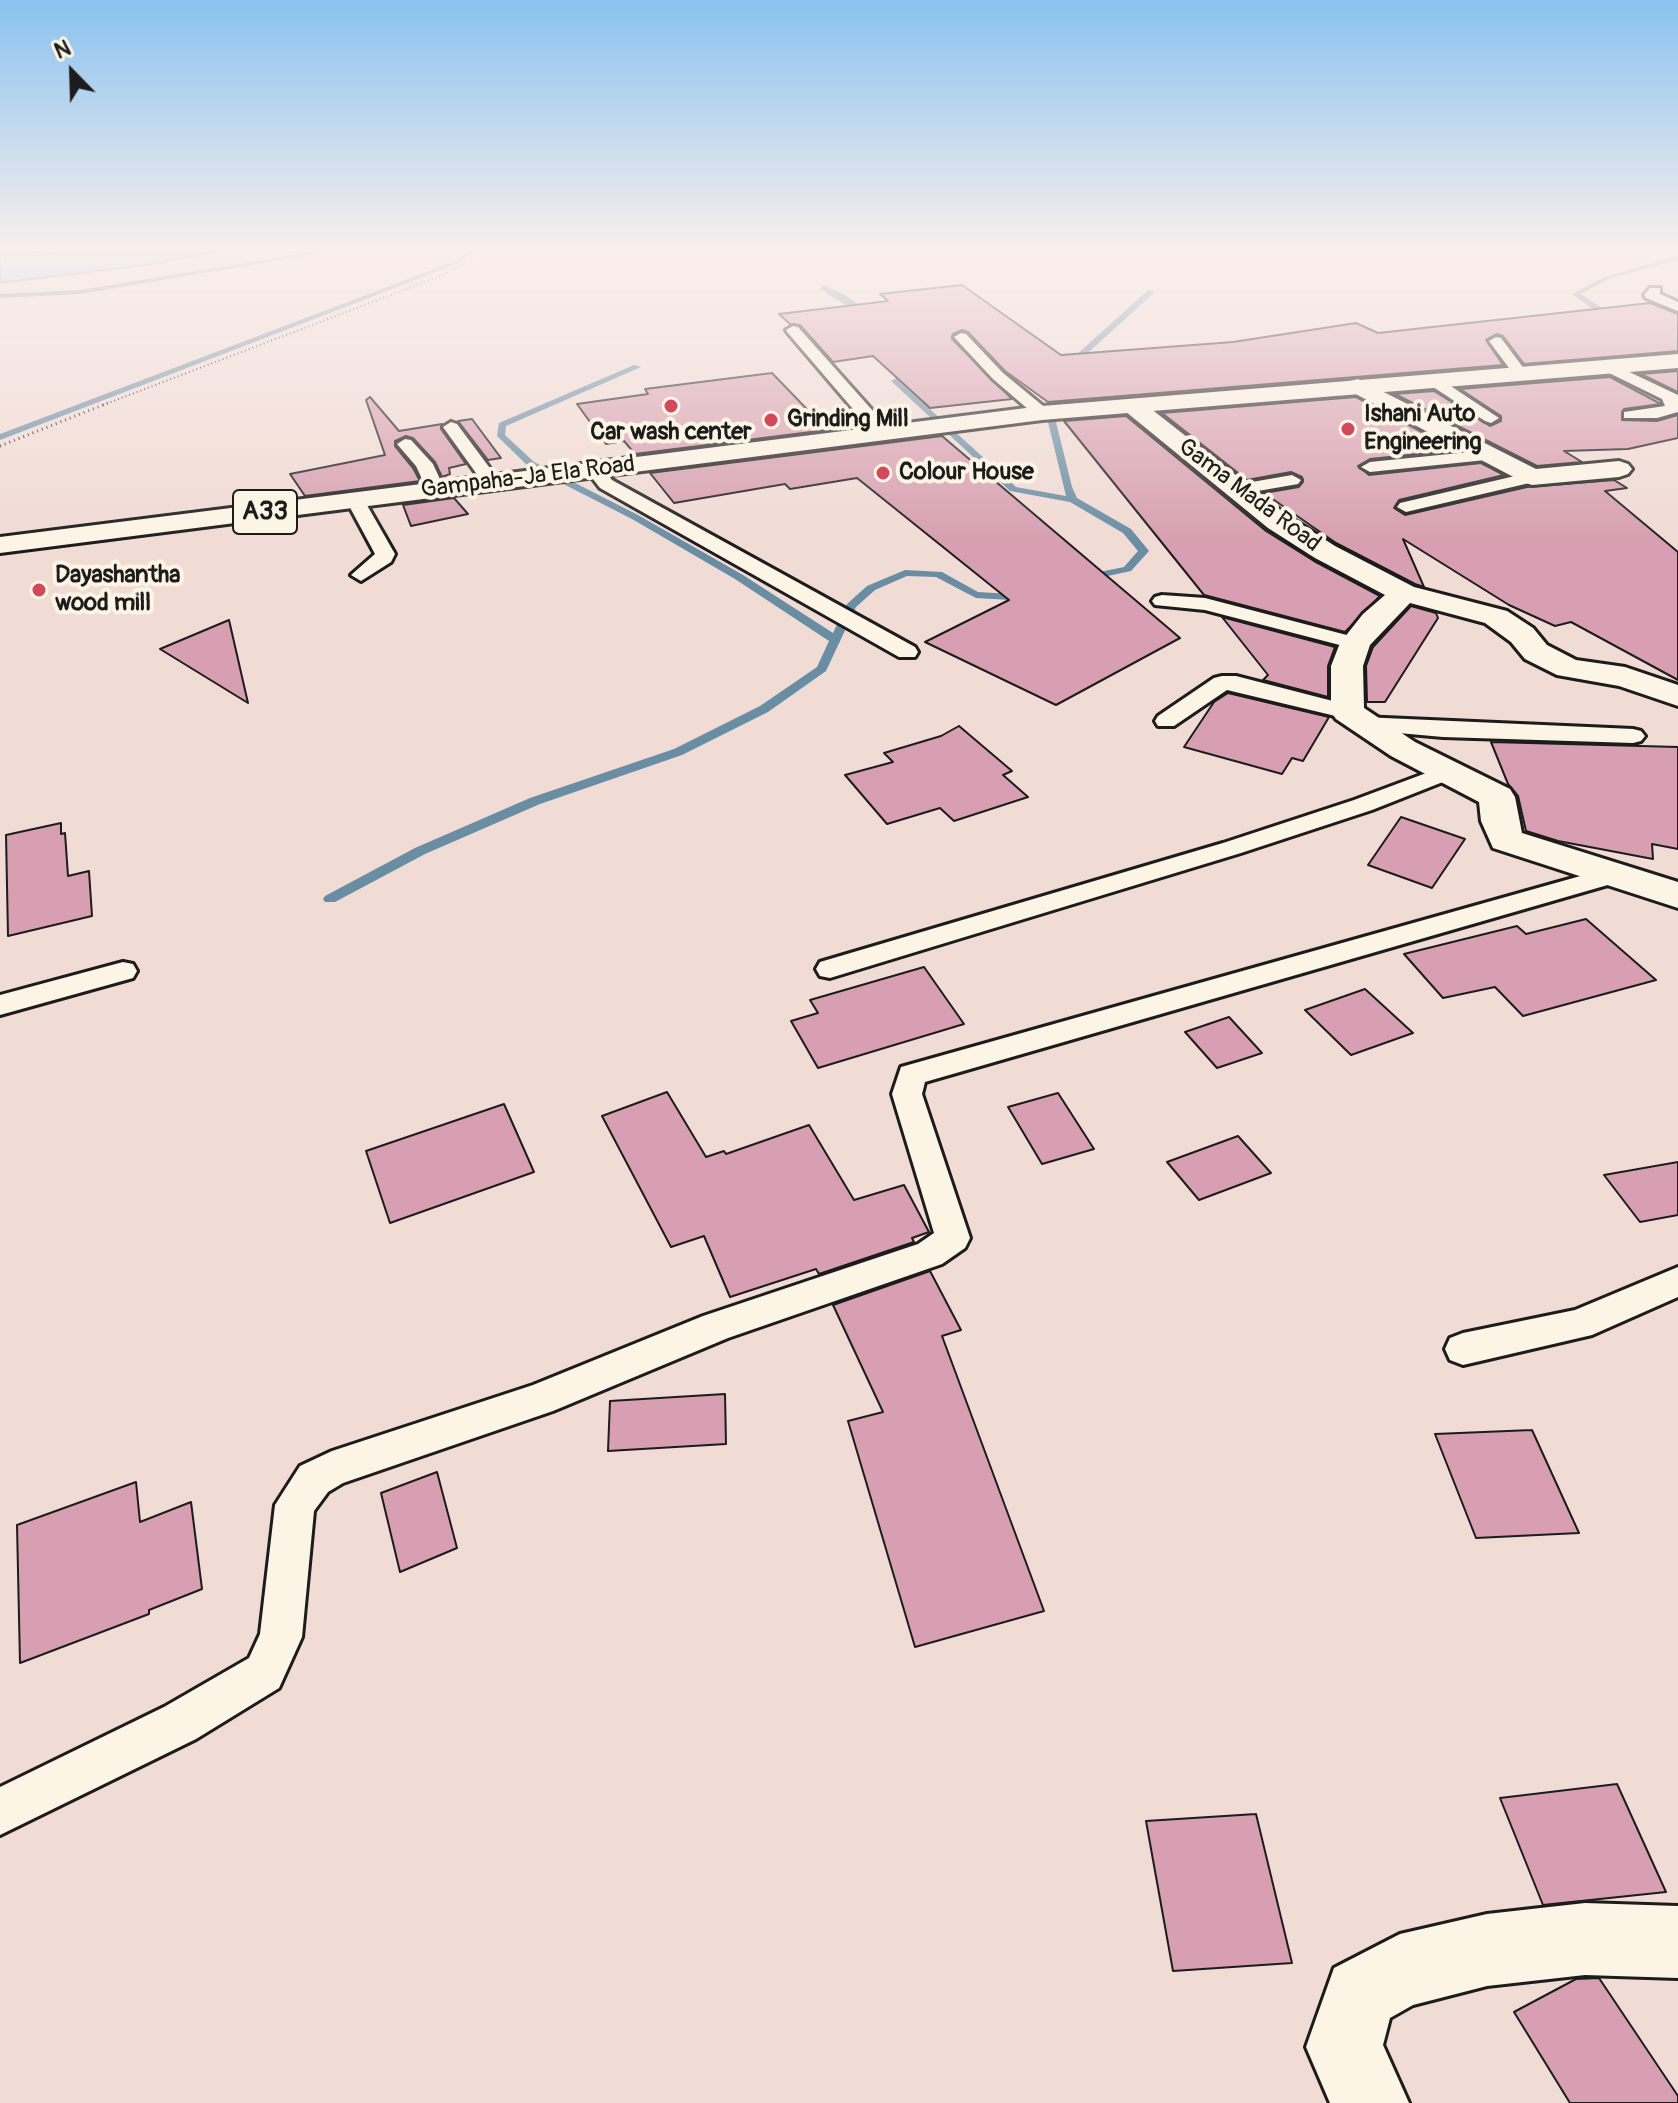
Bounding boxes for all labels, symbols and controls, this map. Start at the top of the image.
north arrow [32,32,112,112]
text: N [50,34,75,66]
marker: Car wash center [662,397,680,415]
place label: Ishani Auto Engineering [1364,401,1482,457]
place label: Grinding Mill [787,406,909,434]
marker: Grinding Mill [762,411,780,429]
place label: Car wash center [590,419,752,447]
marker: Ishani Auto Engineering [1339,420,1357,438]
street label: Gama Mada Road [1172,433,1326,559]
street label: Gampaha-Ja Ela Road [419,451,637,505]
place label: Colour House [899,459,1034,487]
marker: Colour House [874,464,892,482]
road number: A33 [233,490,297,534]
place label: Dayashantha wood mill [55,562,180,618]
marker: Dayashantha wood mill [30,581,48,599]

